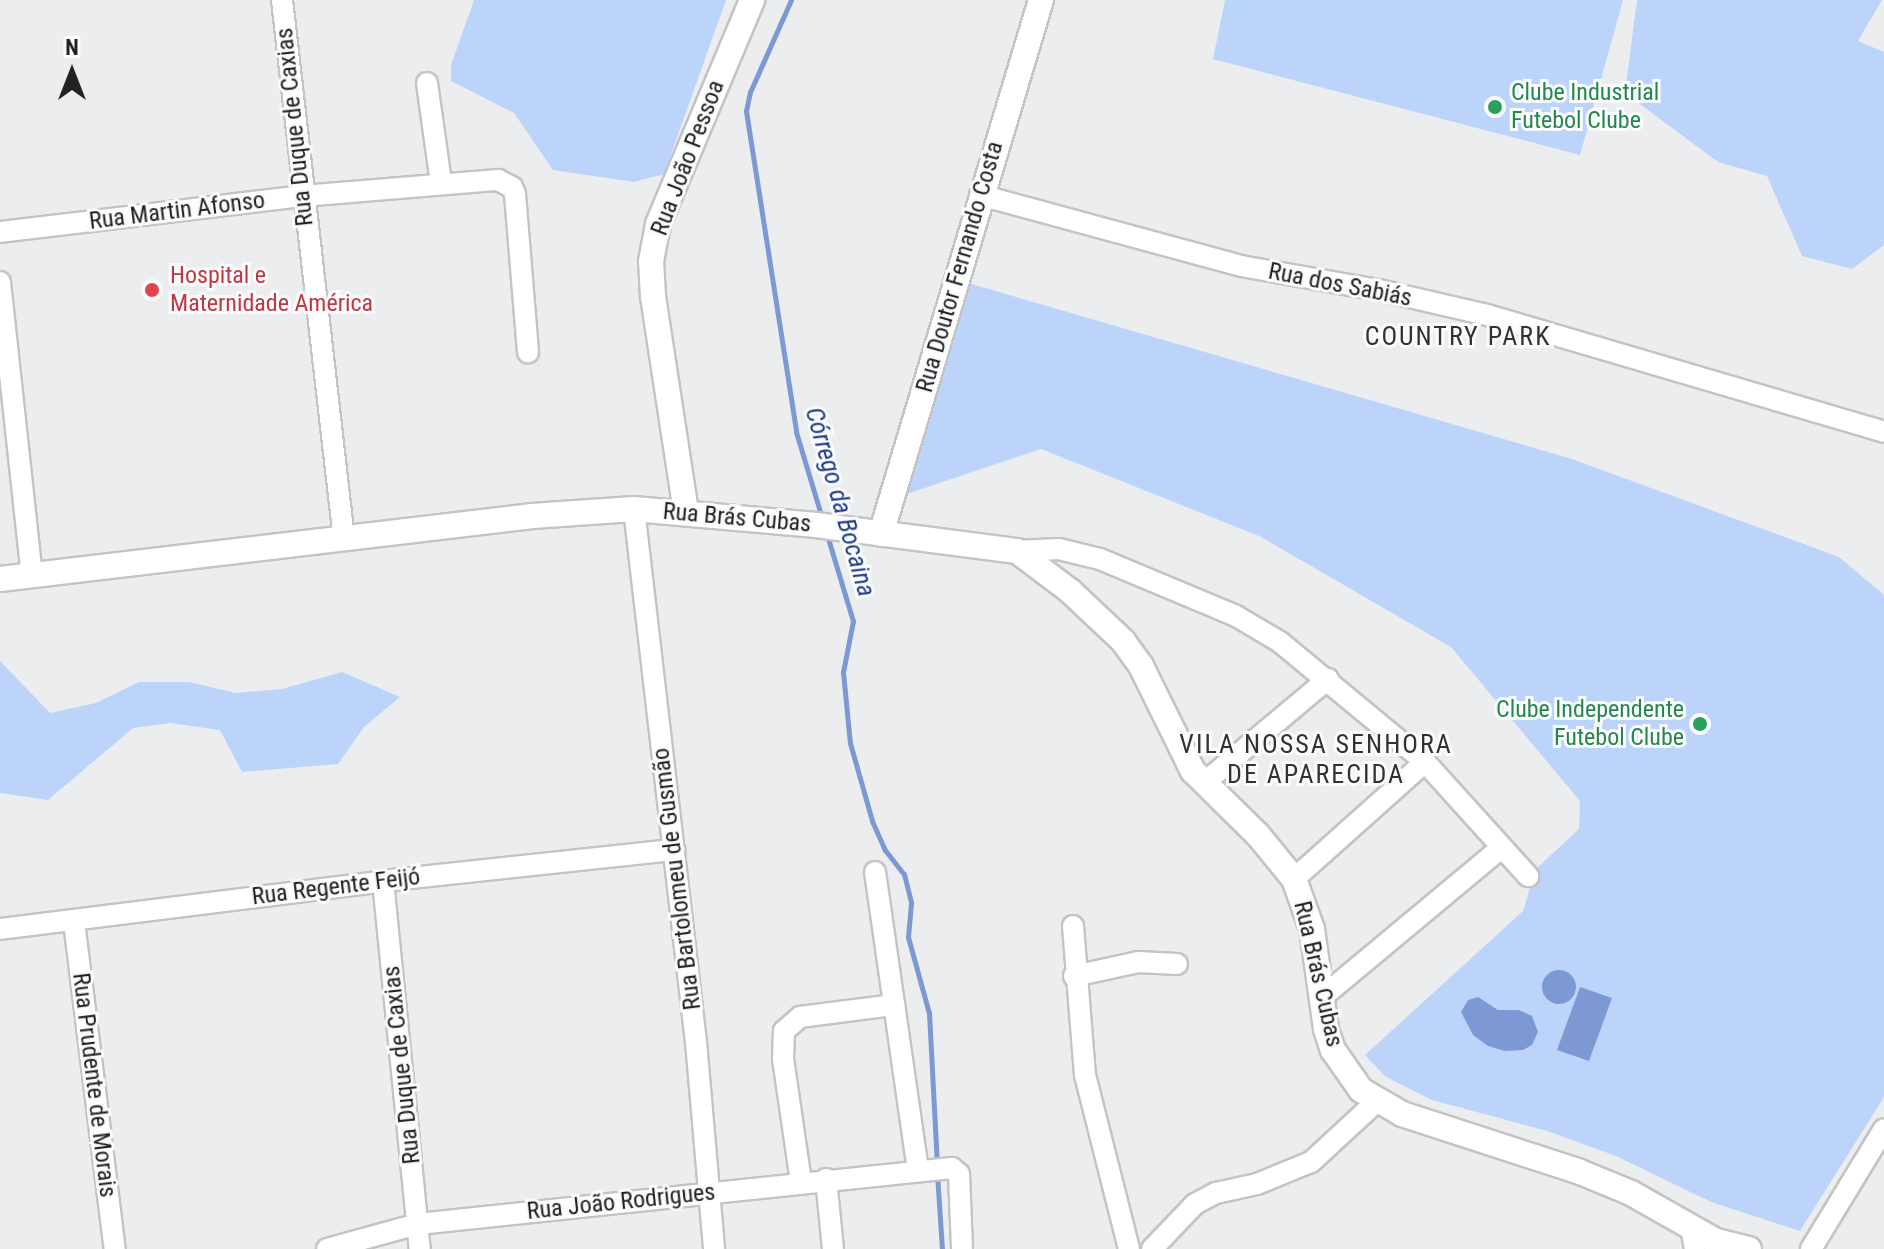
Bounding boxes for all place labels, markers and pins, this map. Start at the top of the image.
place label: Clube Industrial Futebol Clube [1511,79,1659,135]
marker: Clube Industrial Futebol Clube [1486,98,1504,116]
place label: Hospital e Maternidade América [170,262,373,318]
marker: Hospital e Maternidade América [141,279,163,301]
place label: Clube Independente Futebol Clube [1496,696,1684,752]
marker: Clube Independente Futebol Clube [1691,715,1709,733]

